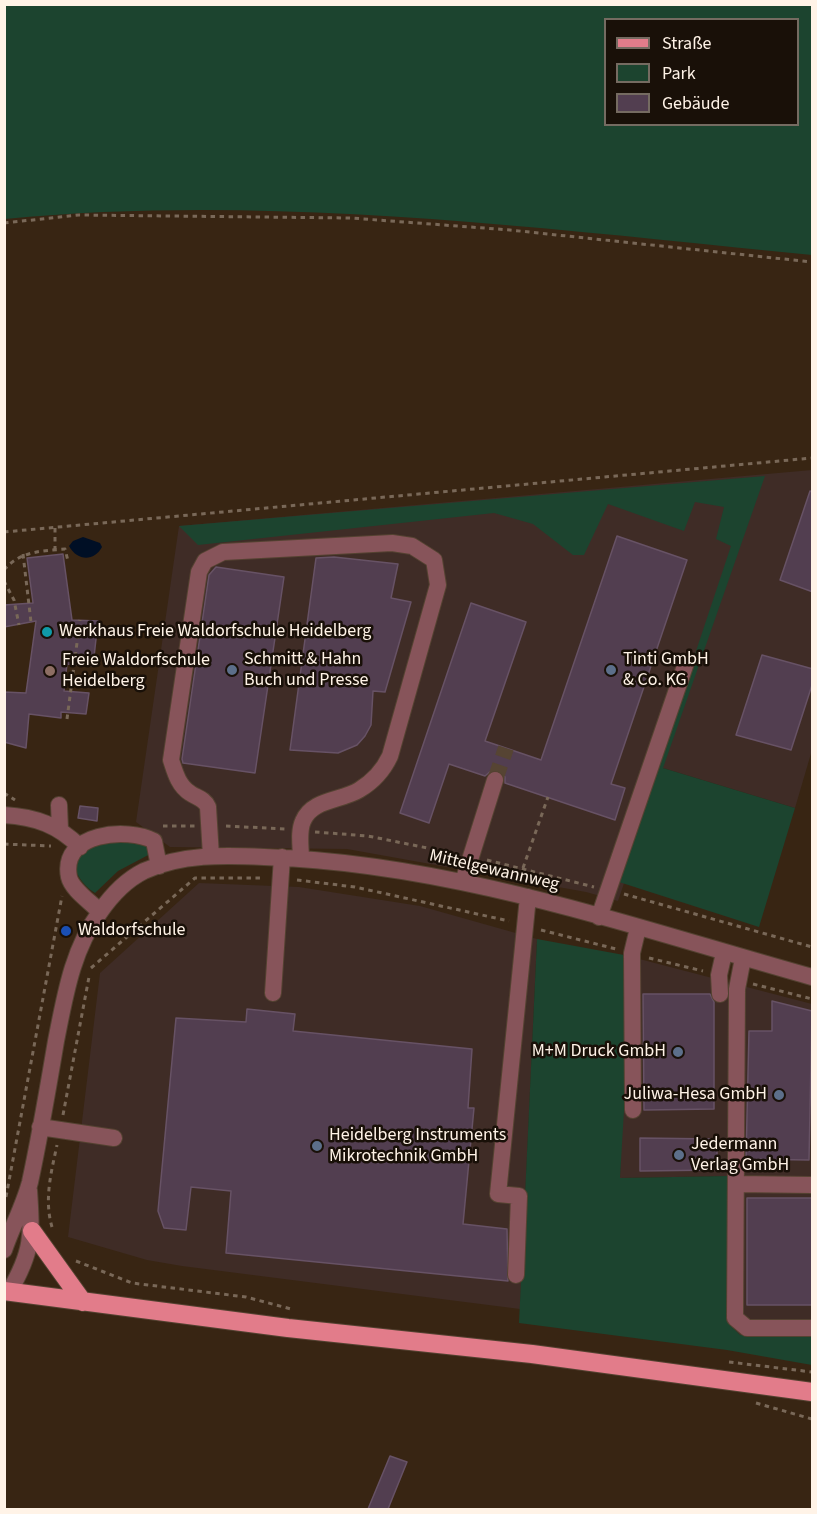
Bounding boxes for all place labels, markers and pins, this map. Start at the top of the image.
place label: Werkhaus Freie Waldorfschule Heidelberg [59,621,371,643]
marker: Werkhaus Freie Waldorfschule Heidelberg [40,625,54,639]
place label: Schmitt & Hahn Buch und Presse [244,649,368,692]
place label: Tinti GmbH & Co. KG [623,649,709,692]
place label: Freie Waldorfschule Heidelberg [62,650,210,692]
marker: Schmitt & Hahn Buch und Presse [225,663,239,677]
marker: Tinti GmbH & Co. KG [604,663,618,677]
marker: Freie Waldorfschule Heidelberg [43,664,57,678]
place label: Waldorfschule [78,920,186,942]
marker: Waldorfschule [59,924,73,938]
place label: M+M Druck GmbH [532,1041,666,1063]
marker: M+M Druck GmbH [671,1045,685,1059]
place label: Juliwa-Hesa GmbH [624,1084,767,1106]
marker: Juliwa-Hesa GmbH [772,1088,786,1102]
place label: Heidelberg Instruments Mikrotechnik GmbH [329,1125,506,1168]
place label: Jedermann Verlag GmbH [691,1134,789,1176]
marker: Heidelberg Instruments Mikrotechnik GmbH [310,1139,324,1153]
marker: Jedermann Verlag GmbH [672,1148,686,1162]

